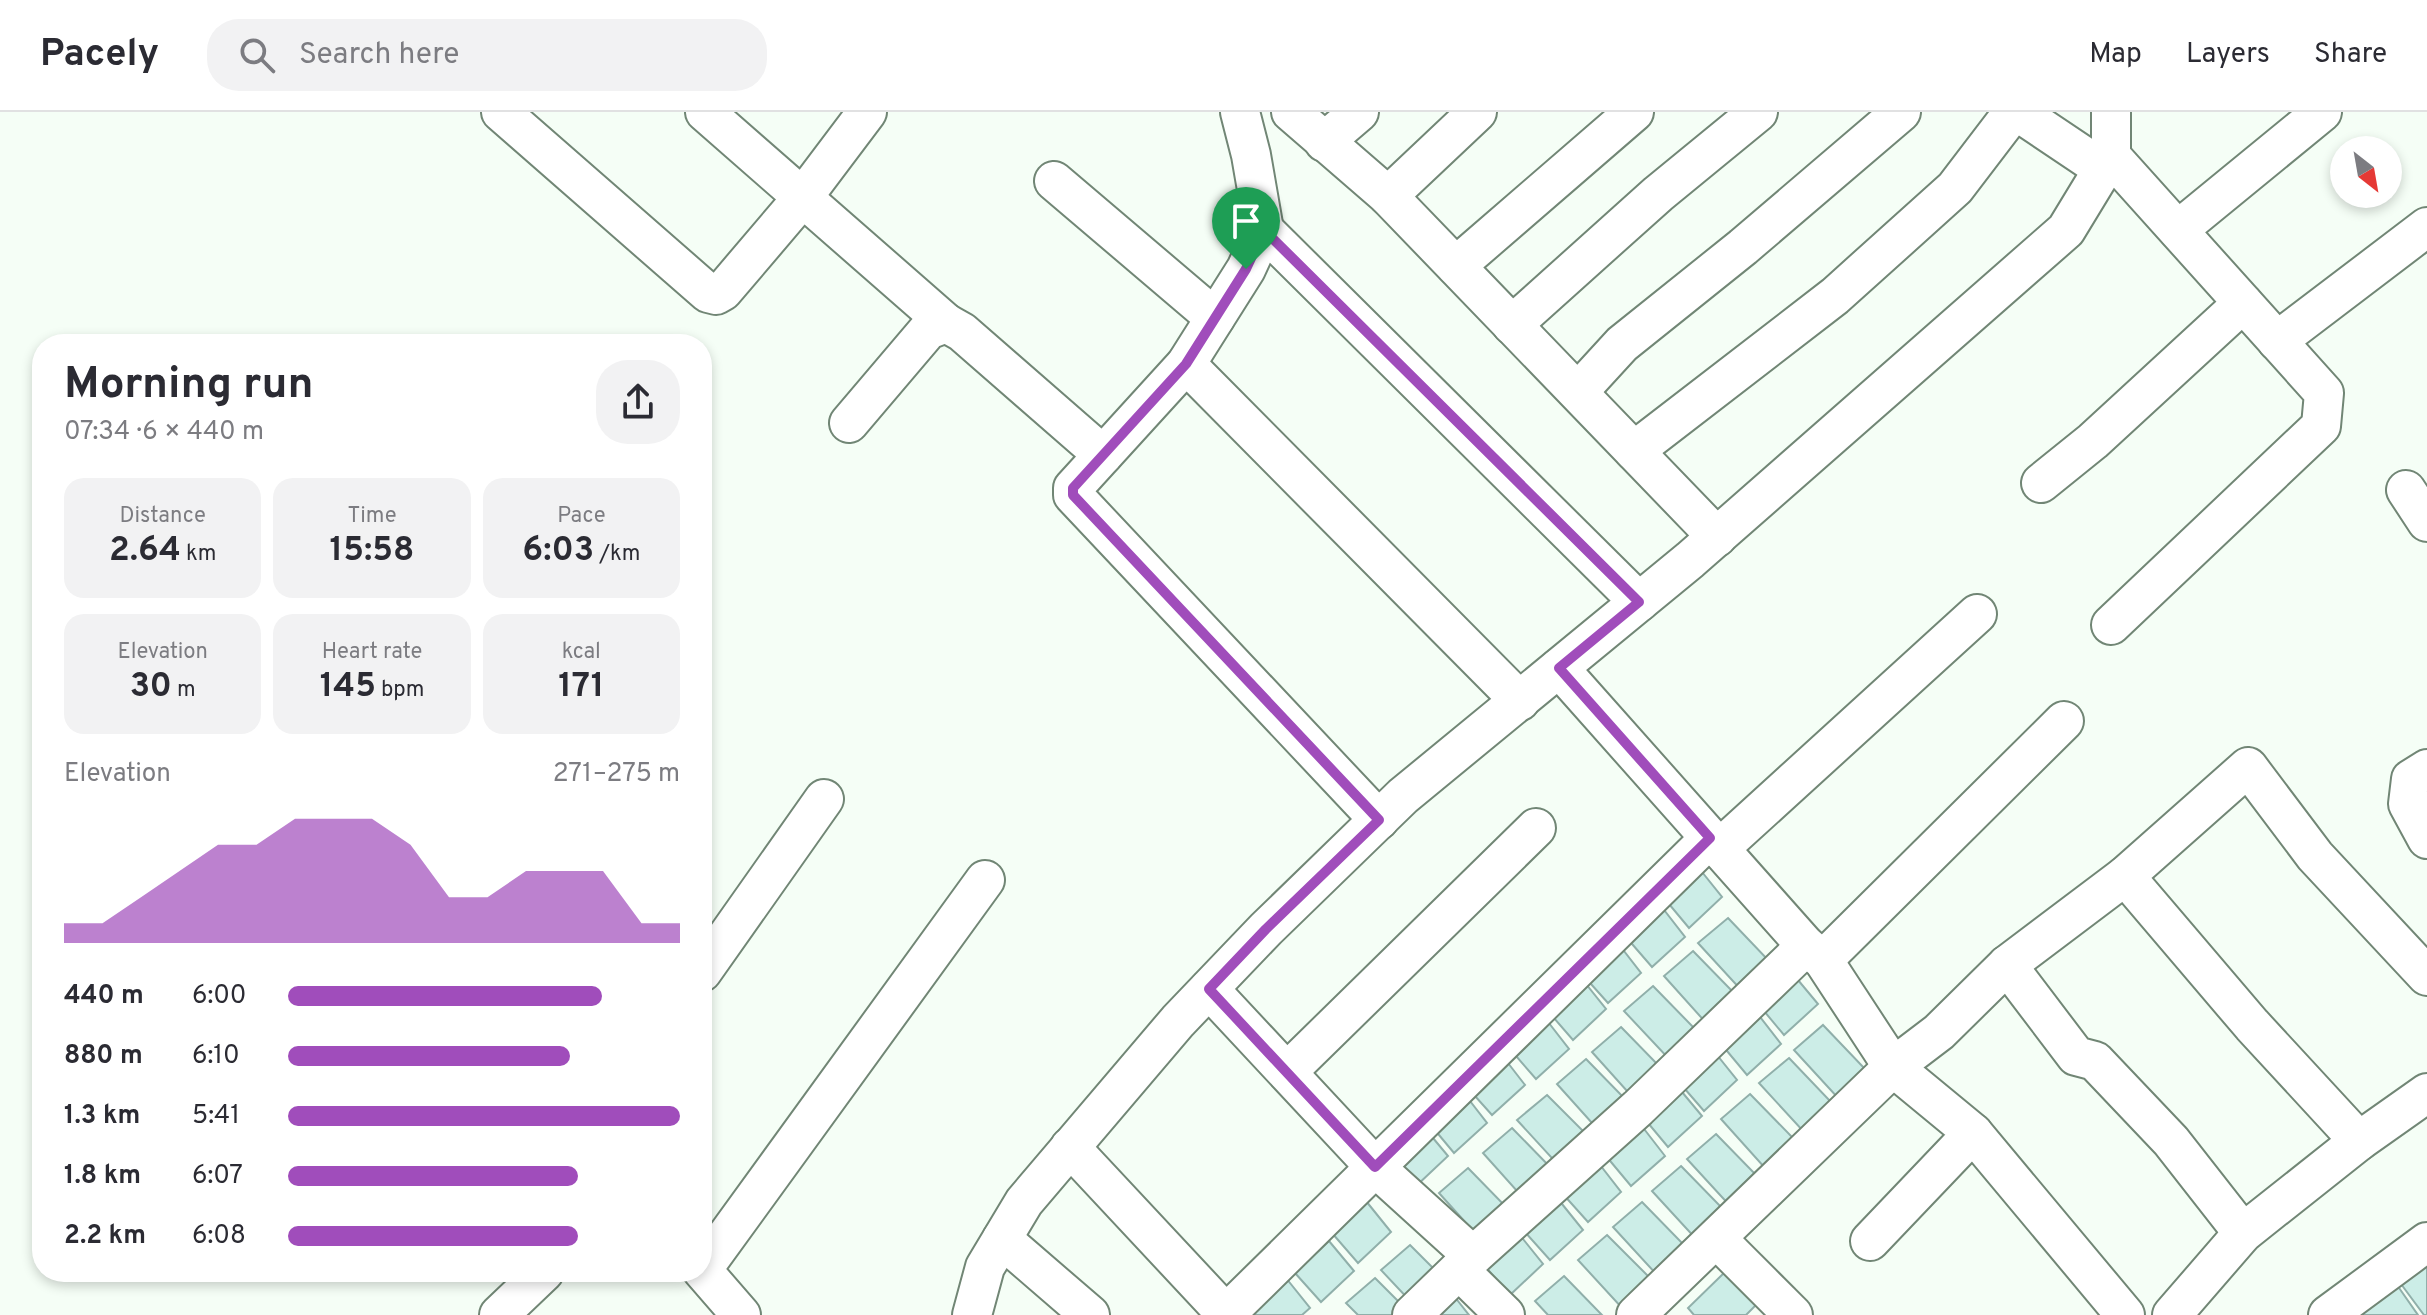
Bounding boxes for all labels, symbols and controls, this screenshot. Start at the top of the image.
search box [207,19,767,91]
text: Pacely [40,31,159,80]
icon: search [235,33,279,77]
text: Search here [299,37,459,74]
text: Map [2089,37,2142,73]
text: Layers [2186,37,2270,73]
text: Share [2314,37,2387,73]
north arrow [2330,136,2402,208]
map controls [2330,136,2402,208]
pin [1212,187,1280,269]
icon: arrive [1224,199,1268,243]
text: Morning run [64,358,314,414]
button: share [596,360,680,444]
text: 07:34 · 6 × 440 m [64,416,264,449]
text: Distance [119,503,206,530]
text: Time [347,503,397,530]
text: Pace [557,503,605,530]
text: 2.64 [109,530,181,573]
text: 15:58 [330,530,414,573]
text: 6:03 [522,530,594,573]
text: km [181,541,216,568]
text: /km [594,541,640,568]
text: Elevation [117,639,208,666]
text: Heart rate [322,639,422,666]
text: kcal [562,639,601,666]
text: 30 [130,666,172,709]
text: 145 [320,666,376,709]
text: 171 [558,666,604,709]
text: m [172,677,196,704]
text: bpm [376,677,424,704]
text: Elevation [64,758,171,791]
text: 271–275 m [553,758,680,791]
text: 440 m [64,980,144,1013]
text: 6:00 [192,980,247,1013]
text: 880 m [64,1040,143,1073]
text: 6:10 [192,1040,240,1073]
text: 1.3 km [64,1100,140,1133]
text: 5:41 [192,1100,240,1133]
text: 1.8 km [64,1160,141,1193]
text: 6:07 [192,1160,243,1193]
text: 2.2 km [64,1220,146,1253]
text: 6:08 [192,1220,246,1253]

